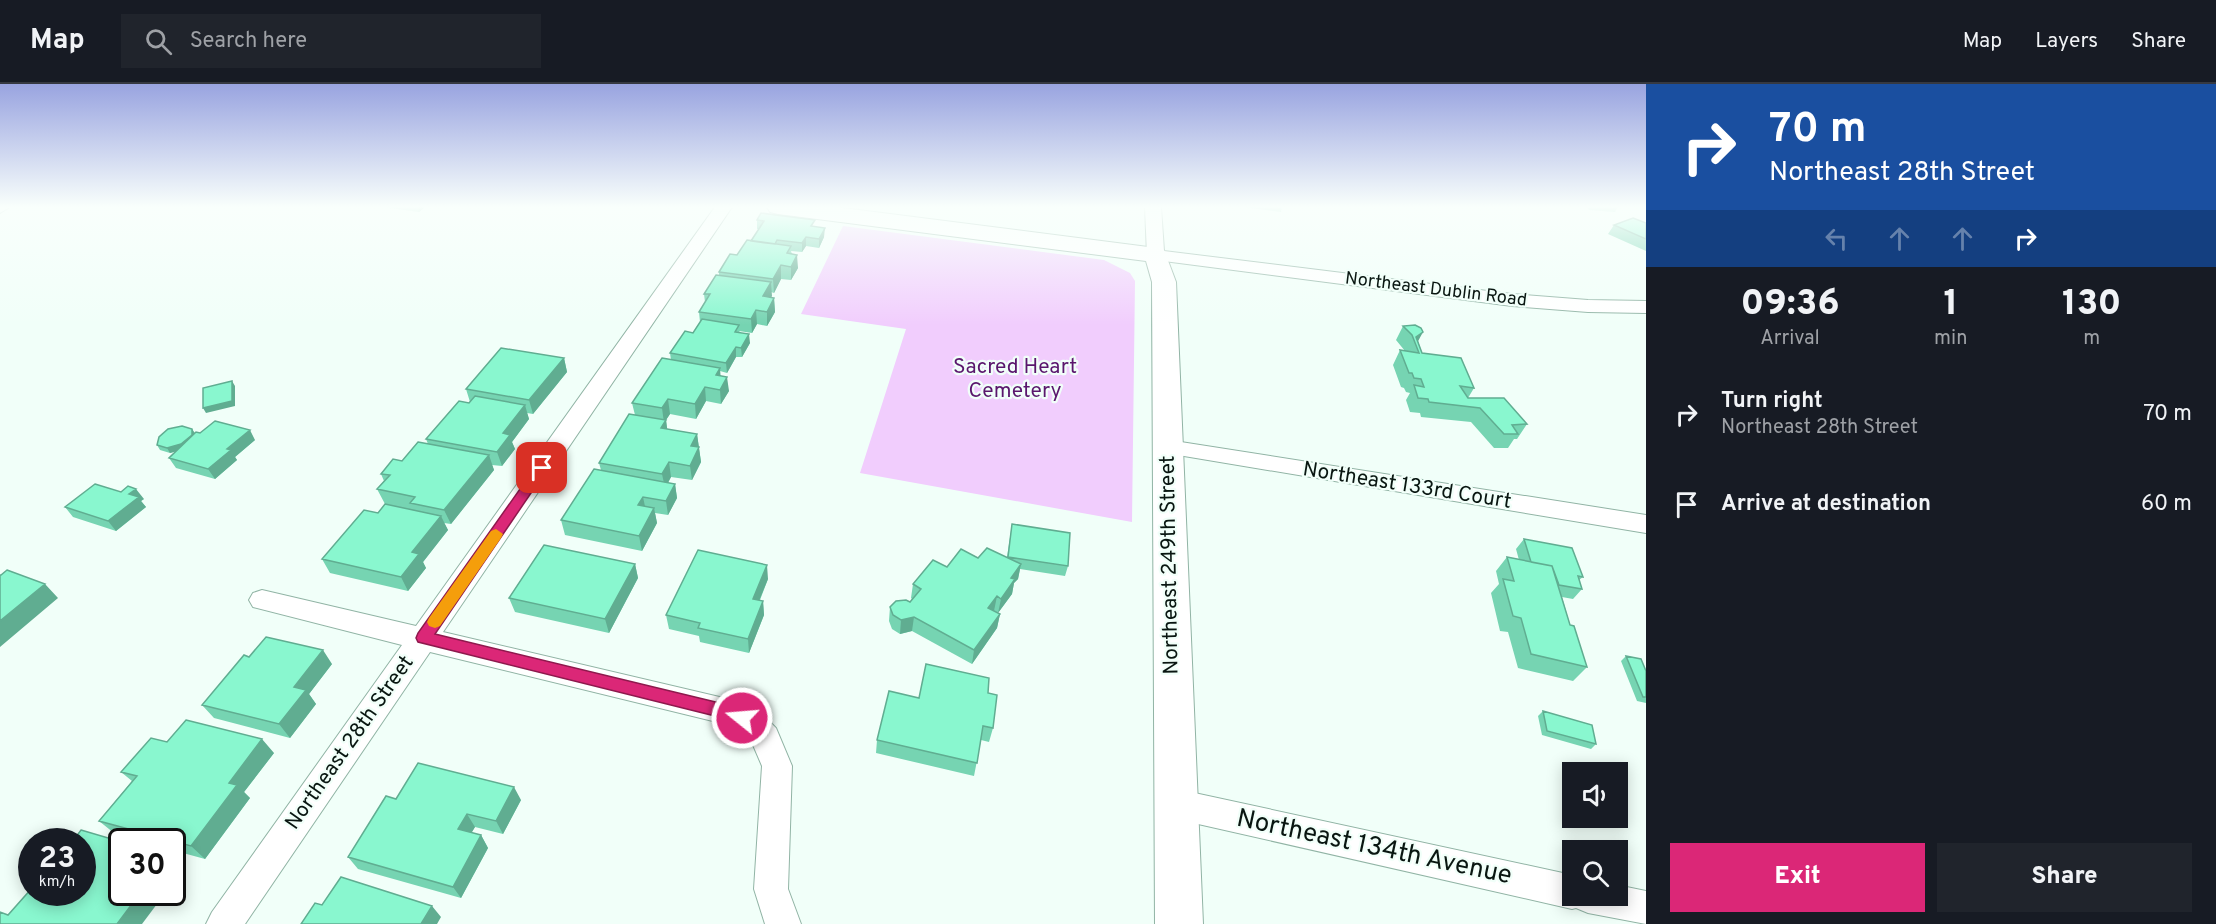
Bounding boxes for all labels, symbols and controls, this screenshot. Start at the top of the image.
search box [121,14,541,68]
text: Map [30,23,85,59]
icon: search [142,25,175,58]
text: Search here [190,28,307,55]
text: Map [1963,28,2002,55]
text: Layers [2035,28,2098,55]
text: Share [2131,28,2186,55]
text: 70 m [1769,104,1867,157]
icon: right [1670,108,1748,186]
text: Northeast 28th Street [1769,156,2035,190]
icon: left [1820,222,1853,255]
icon: ahead [1883,222,1916,255]
icon: ahead [1946,222,1979,255]
icon: right [2009,222,2042,255]
street label: Northeast Dublin Road [1344,267,1528,313]
text: 09:36 [1741,282,1840,328]
text: 1 [1943,282,1958,328]
text: 130 [2062,282,2121,328]
text: Arrival [1760,326,1820,352]
text: min [1934,326,1967,352]
text: m [2083,326,2100,352]
park label: Sacred Heart Cemetery [953,354,1077,405]
text: Turn right [1721,388,1823,415]
icon: right [1670,398,1703,431]
text: 70 m [2143,401,2192,428]
text: Northeast 28th Street [1721,415,1918,441]
pin [516,442,567,493]
icon: arrive [525,451,558,484]
street label: Northeast 249th Street [1155,455,1185,675]
street label: Northeast 133rd Court [1301,456,1513,516]
icon: arrive [1670,488,1703,521]
text: Arrive at destination [1721,491,1931,518]
text: 60 m [2141,491,2192,518]
street label: Northeast 28th Street [280,651,420,835]
position arrow [710,686,774,750]
map controls [1562,762,1628,906]
button: sound [1562,762,1628,828]
street label: Northeast 134th Avenue [1233,803,1515,893]
speed limit sign: 30 [108,828,186,906]
button: search [1562,840,1628,906]
text: 23 [39,841,75,878]
button: Exit [1670,843,1925,912]
button: Share [1937,843,2192,912]
text: km/h [39,873,75,892]

